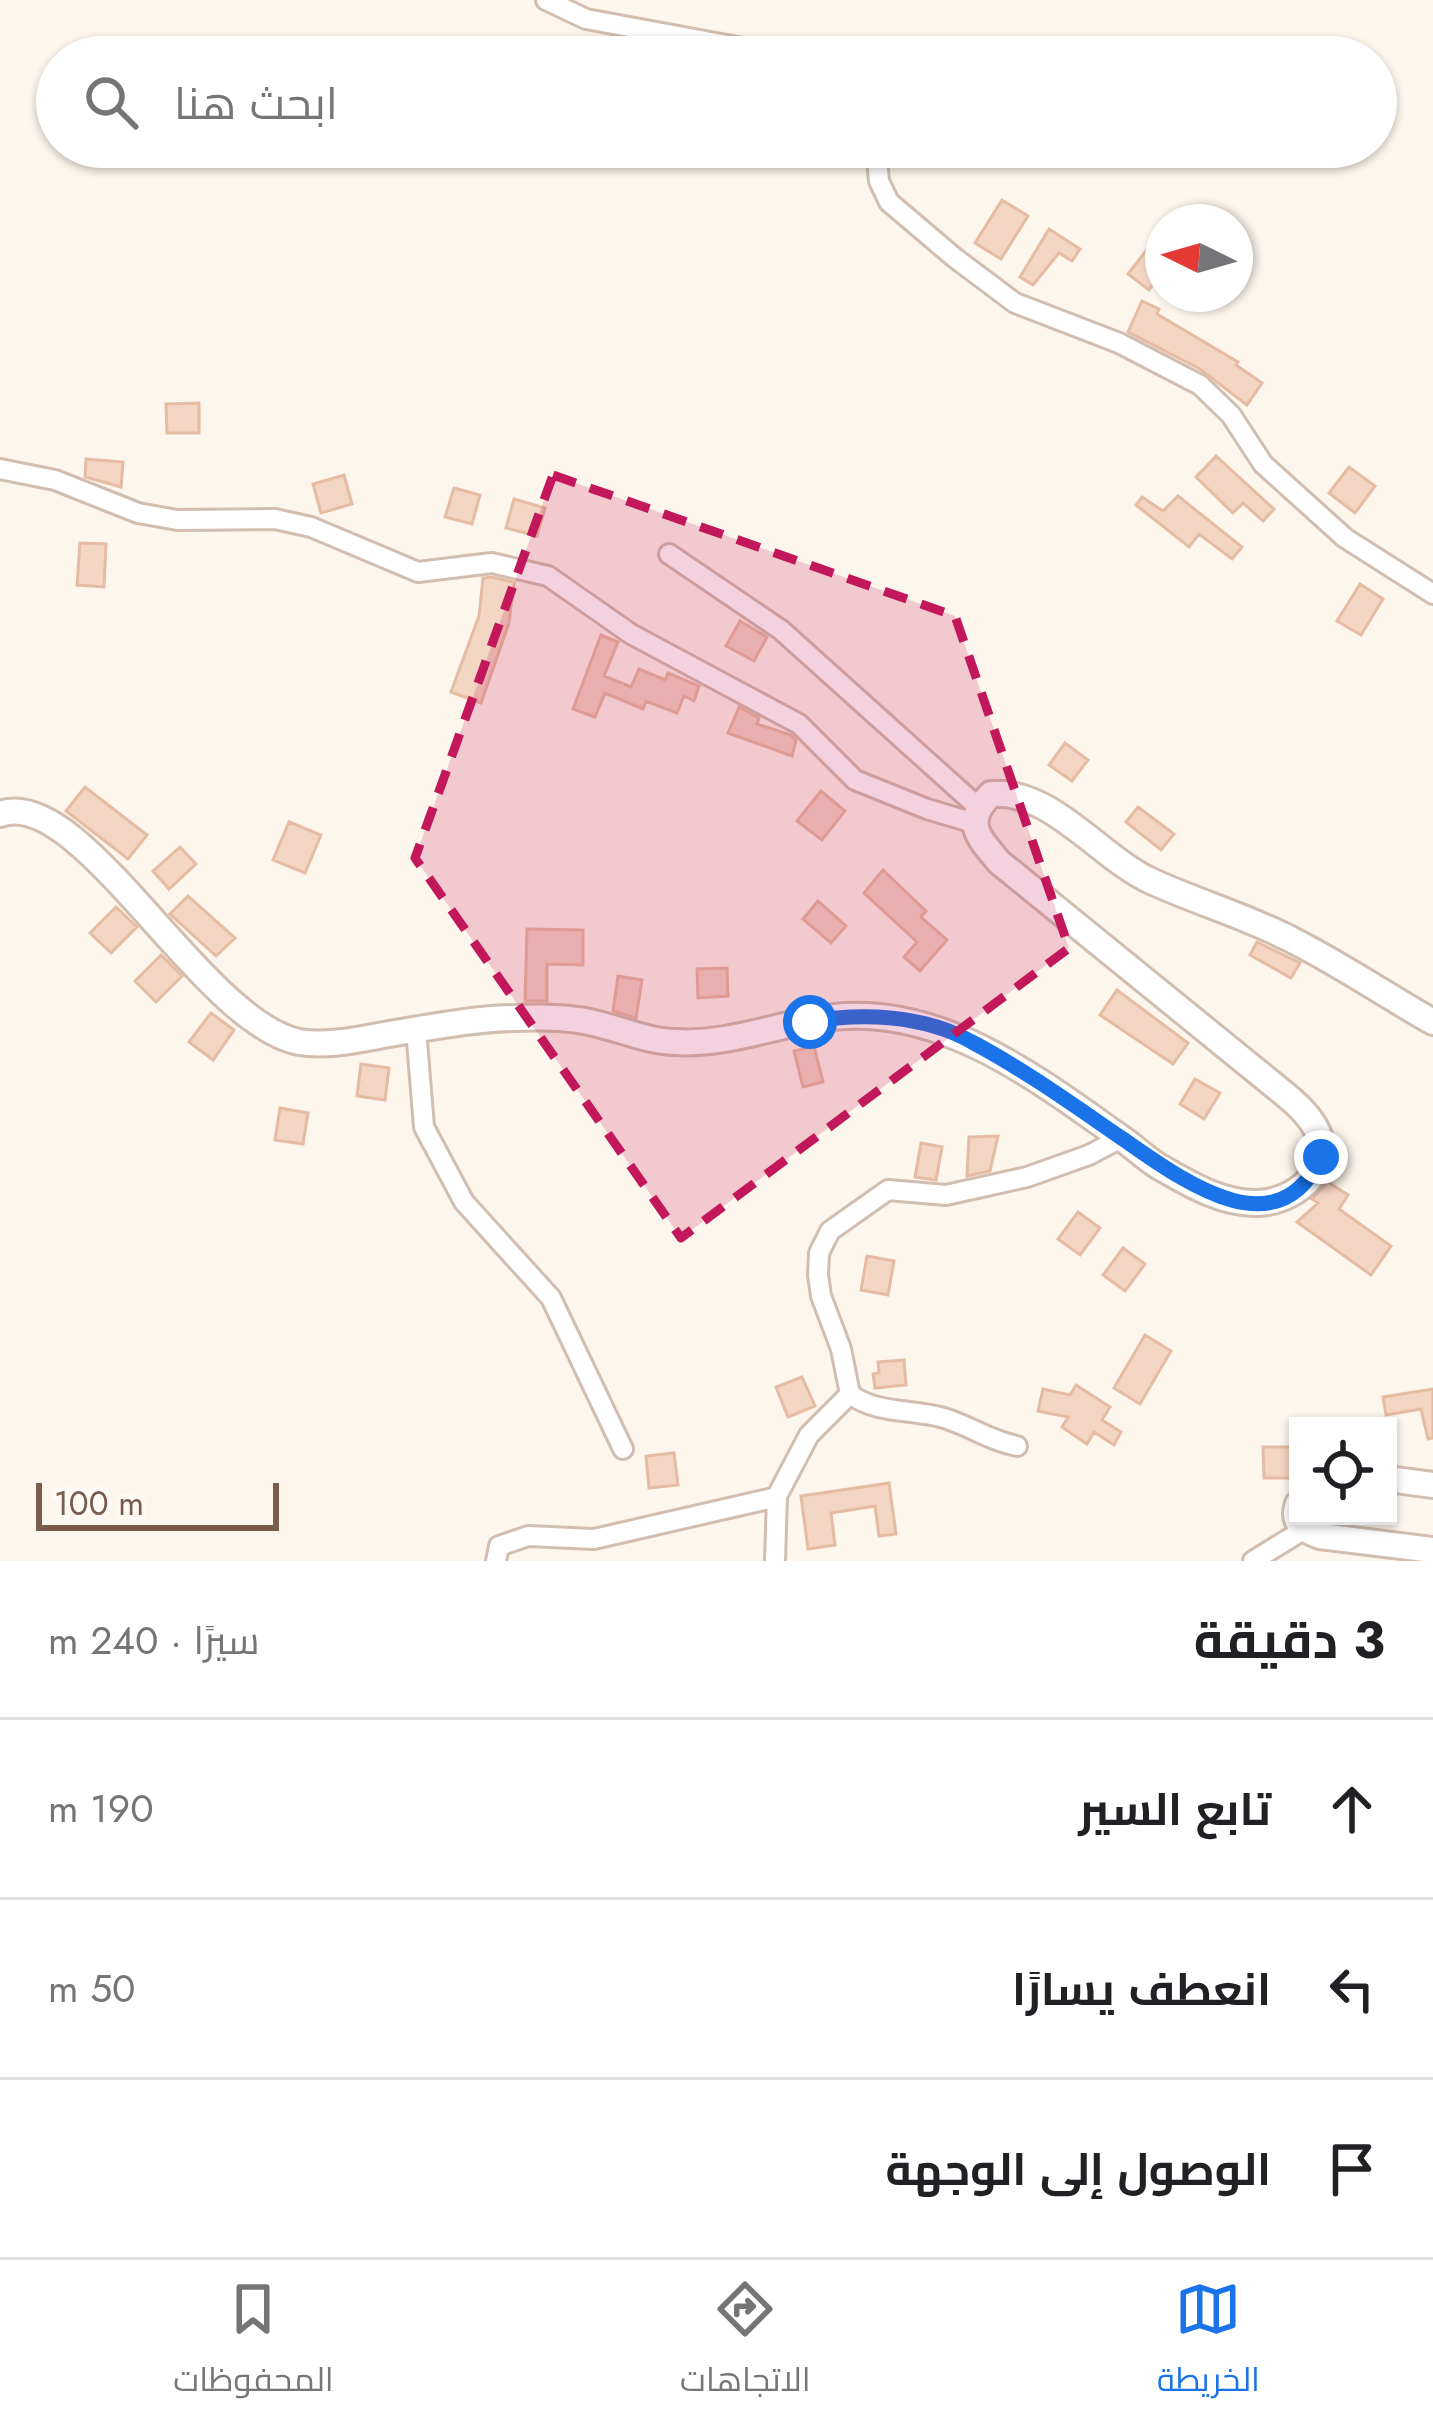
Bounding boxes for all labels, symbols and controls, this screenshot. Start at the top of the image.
search box [36,36,1397,168]
icon: search [78,69,144,135]
text: ابحث هنا [174,71,338,136]
north arrow [1145,204,1253,312]
route start [783,995,837,1049]
route end [1294,1130,1348,1184]
map controls [1289,1417,1397,1525]
button: locate [1289,1417,1397,1525]
scale bar [36,1477,279,1530]
text: 100 m [54,1480,144,1527]
text: 3 دقيقة [1194,1603,1385,1677]
text: سيرًا · 240 m [48,1612,259,1669]
icon: ahead [1319,1776,1385,1842]
text: تابع السير [1079,1777,1271,1842]
text: 190 m [48,1780,154,1837]
icon: left [1319,1956,1385,2022]
text: انعطف يسارًا [1012,1957,1271,2022]
text: 50 m [48,1960,136,2017]
icon: arrive [1319,2136,1385,2202]
text: الوصول إلى الوجهة [885,2137,1271,2202]
tab: المحفوظات [173,2276,334,2410]
tab: الاتجاهات [680,2276,811,2410]
tab: الخريطة [1157,2276,1260,2410]

